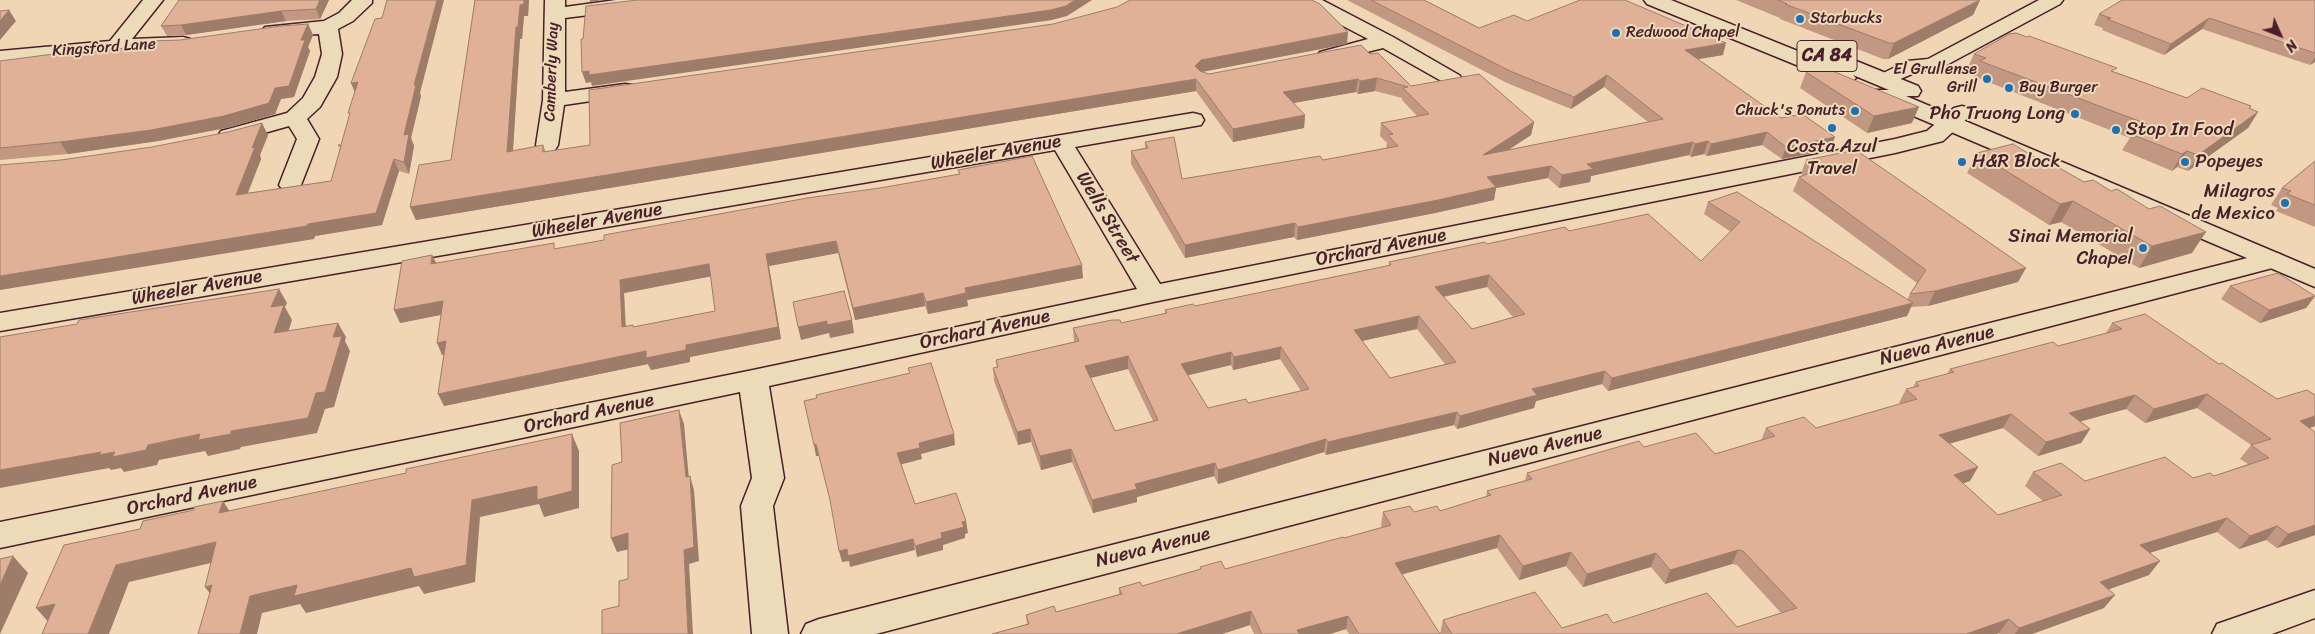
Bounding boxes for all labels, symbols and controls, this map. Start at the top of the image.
place label: Starbucks [1810,9,1882,29]
north arrow [2255,10,2305,60]
marker: Starbucks [1794,13,1806,25]
street label: Camberly Way [541,22,563,122]
place label: Redwood Chapel [1626,23,1740,43]
marker: Redwood Chapel [1610,27,1622,39]
text: N [2279,34,2304,58]
street label: Kingsford Lane [51,35,157,61]
road number: CA 84 [1797,40,1857,72]
place label: El Grullense Grill [1893,60,1977,98]
marker: El Grullense Grill [1981,73,1993,85]
place label: Bay Burger [2019,78,2098,98]
marker: Bay Burger [2003,82,2015,94]
place label: Chuck's Donuts [1736,101,1845,121]
place label: Pho Truong Long [1929,103,2065,125]
marker: Chuck's Donuts [1849,105,1861,117]
marker: Pho Truong Long [2069,108,2081,120]
place label: Stop In Food [2126,119,2233,141]
marker: Costa Azul Travel [1826,122,1838,134]
marker: Stop In Food [2110,124,2122,136]
street label: Wheeler Avenue [929,130,1063,176]
place label: Costa Azul Travel [1787,136,1877,180]
place label: H&R Block [1972,151,2061,173]
place label: Popeyes [2195,151,2263,173]
marker: H&R Block [1956,156,1968,168]
marker: Popeyes [2179,156,2191,168]
street label: Wells Street [1071,168,1143,268]
place label: Milagros de Mexico [2191,181,2275,225]
marker: Milagros de Mexico [2279,197,2291,209]
street label: Wheeler Avenue [530,198,664,244]
street label: Orchard Avenue [1314,224,1448,272]
place label: Sinai Memorial Chapel [2008,226,2133,270]
marker: Sinai Memorial Chapel [2137,242,2149,254]
street label: Wheeler Avenue [130,265,264,311]
street label: Orchard Avenue [918,305,1052,355]
street label: Nueva Avenue [1877,321,1997,371]
street label: Orchard Avenue [522,389,656,439]
street label: Nueva Avenue [1485,422,1605,472]
street label: Orchard Avenue [125,471,259,521]
street label: Nueva Avenue [1093,523,1213,573]

